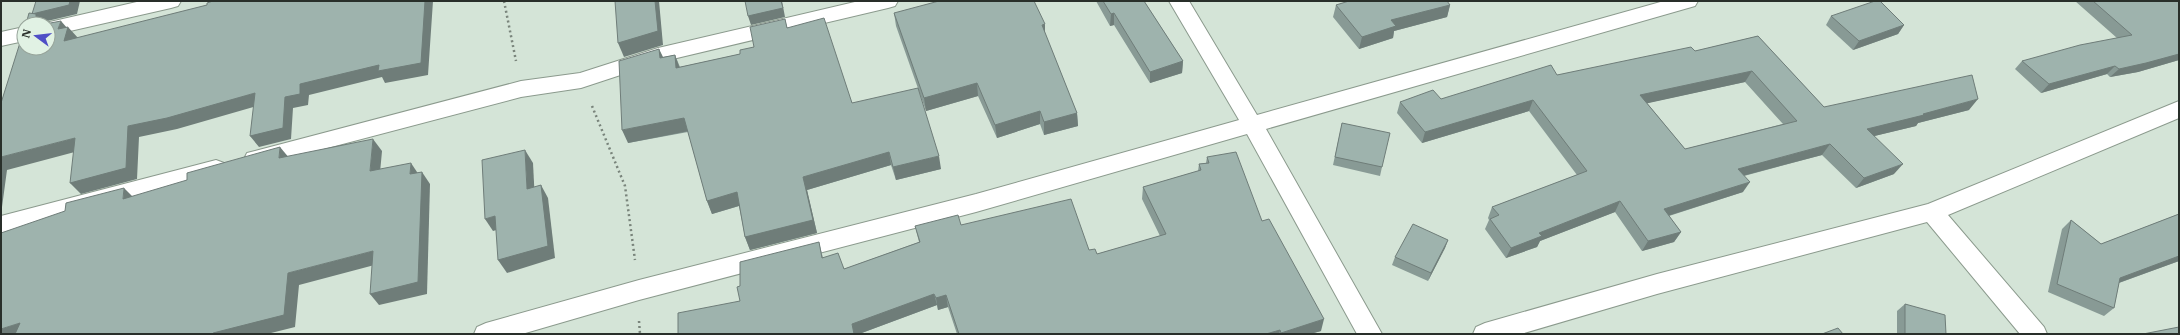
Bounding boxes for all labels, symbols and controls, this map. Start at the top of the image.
north arrow [16,16,56,56]
text: N [18,27,34,39]

